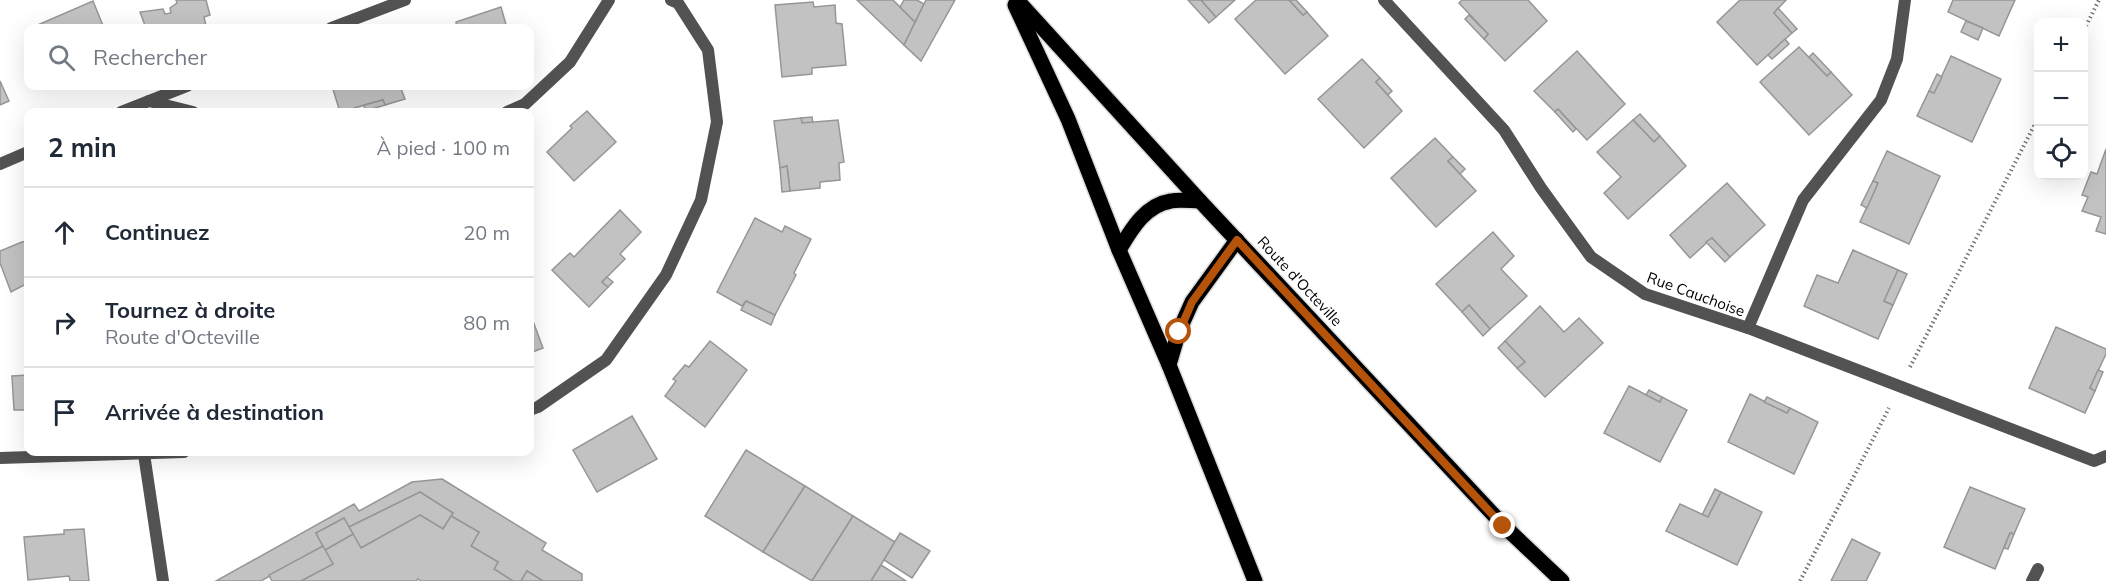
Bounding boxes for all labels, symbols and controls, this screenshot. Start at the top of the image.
map controls [2034,18,2088,180]
button: + [2034,18,2088,72]
search box [24,24,534,90]
icon: search [45,41,78,74]
text: Rechercher [93,43,207,71]
button: − [2034,72,2088,126]
button: locate [2034,126,2088,180]
text: 2 min [48,131,117,164]
text: À pied · 100 m [377,135,510,160]
icon: ahead [48,216,81,249]
text: Continuez [105,218,210,246]
text: 20 m [463,220,510,245]
street label: Route d'Octeville [1253,232,1347,330]
street label: Rue Cauchoise [1644,268,1748,320]
text: Tournez à droite [105,296,275,324]
icon: right [48,306,81,339]
text: 80 m [463,310,510,335]
route start [1165,318,1191,344]
text: Route d'Octeville [105,324,260,349]
icon: arrive [48,396,81,429]
text: Arrivée à destination [105,398,324,426]
route end [1489,512,1515,538]

